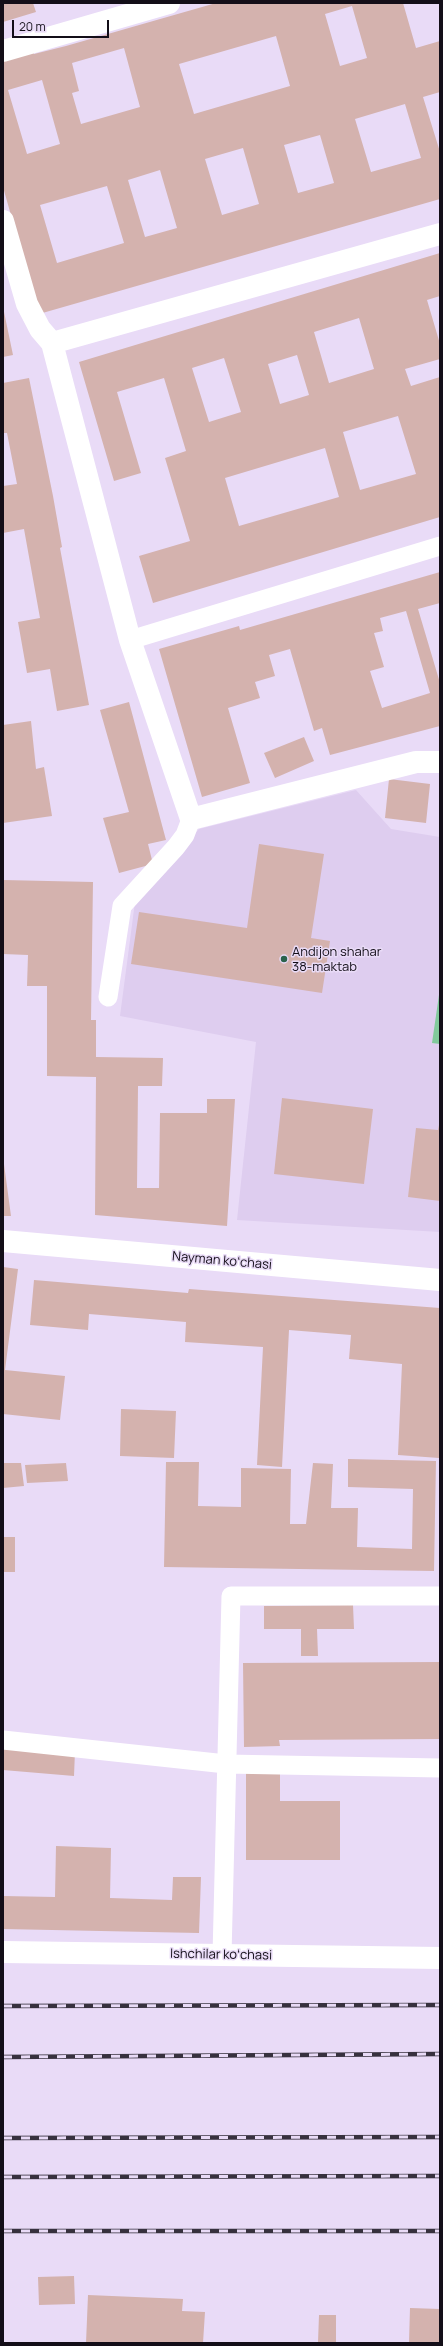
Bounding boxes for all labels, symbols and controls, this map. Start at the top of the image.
scale bar [14,12,111,38]
text: 20 m [19,18,46,35]
place label: Andijon shahar 38-maktab [292,944,381,975]
marker: Andijon shahar 38-maktab [279,954,289,964]
street label: Nayman koʻchasi [171,1249,273,1273]
street label: Ishchilar koʻchasi [170,1946,272,1964]

